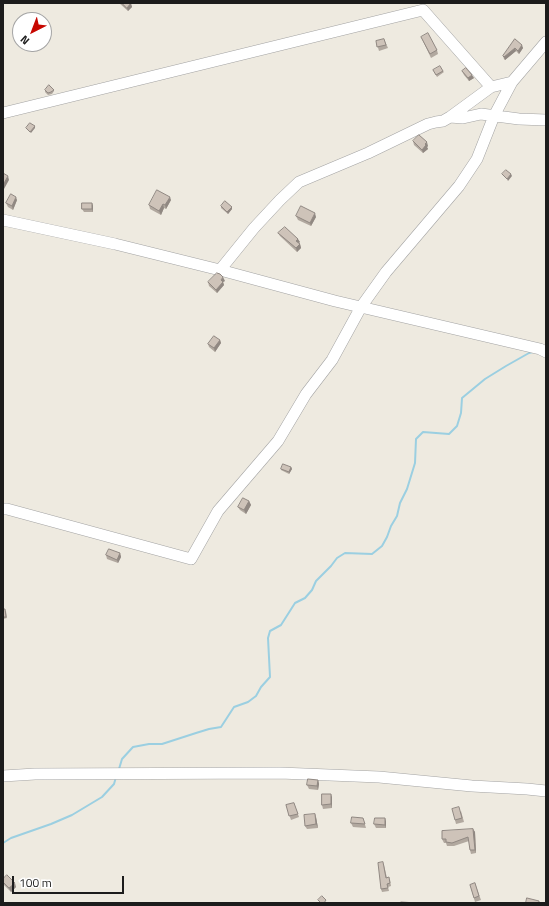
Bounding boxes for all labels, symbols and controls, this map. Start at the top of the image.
north arrow [12,12,52,52]
text: N [16,32,33,49]
scale bar [14,868,126,894]
text: 100 m [19,873,52,892]

